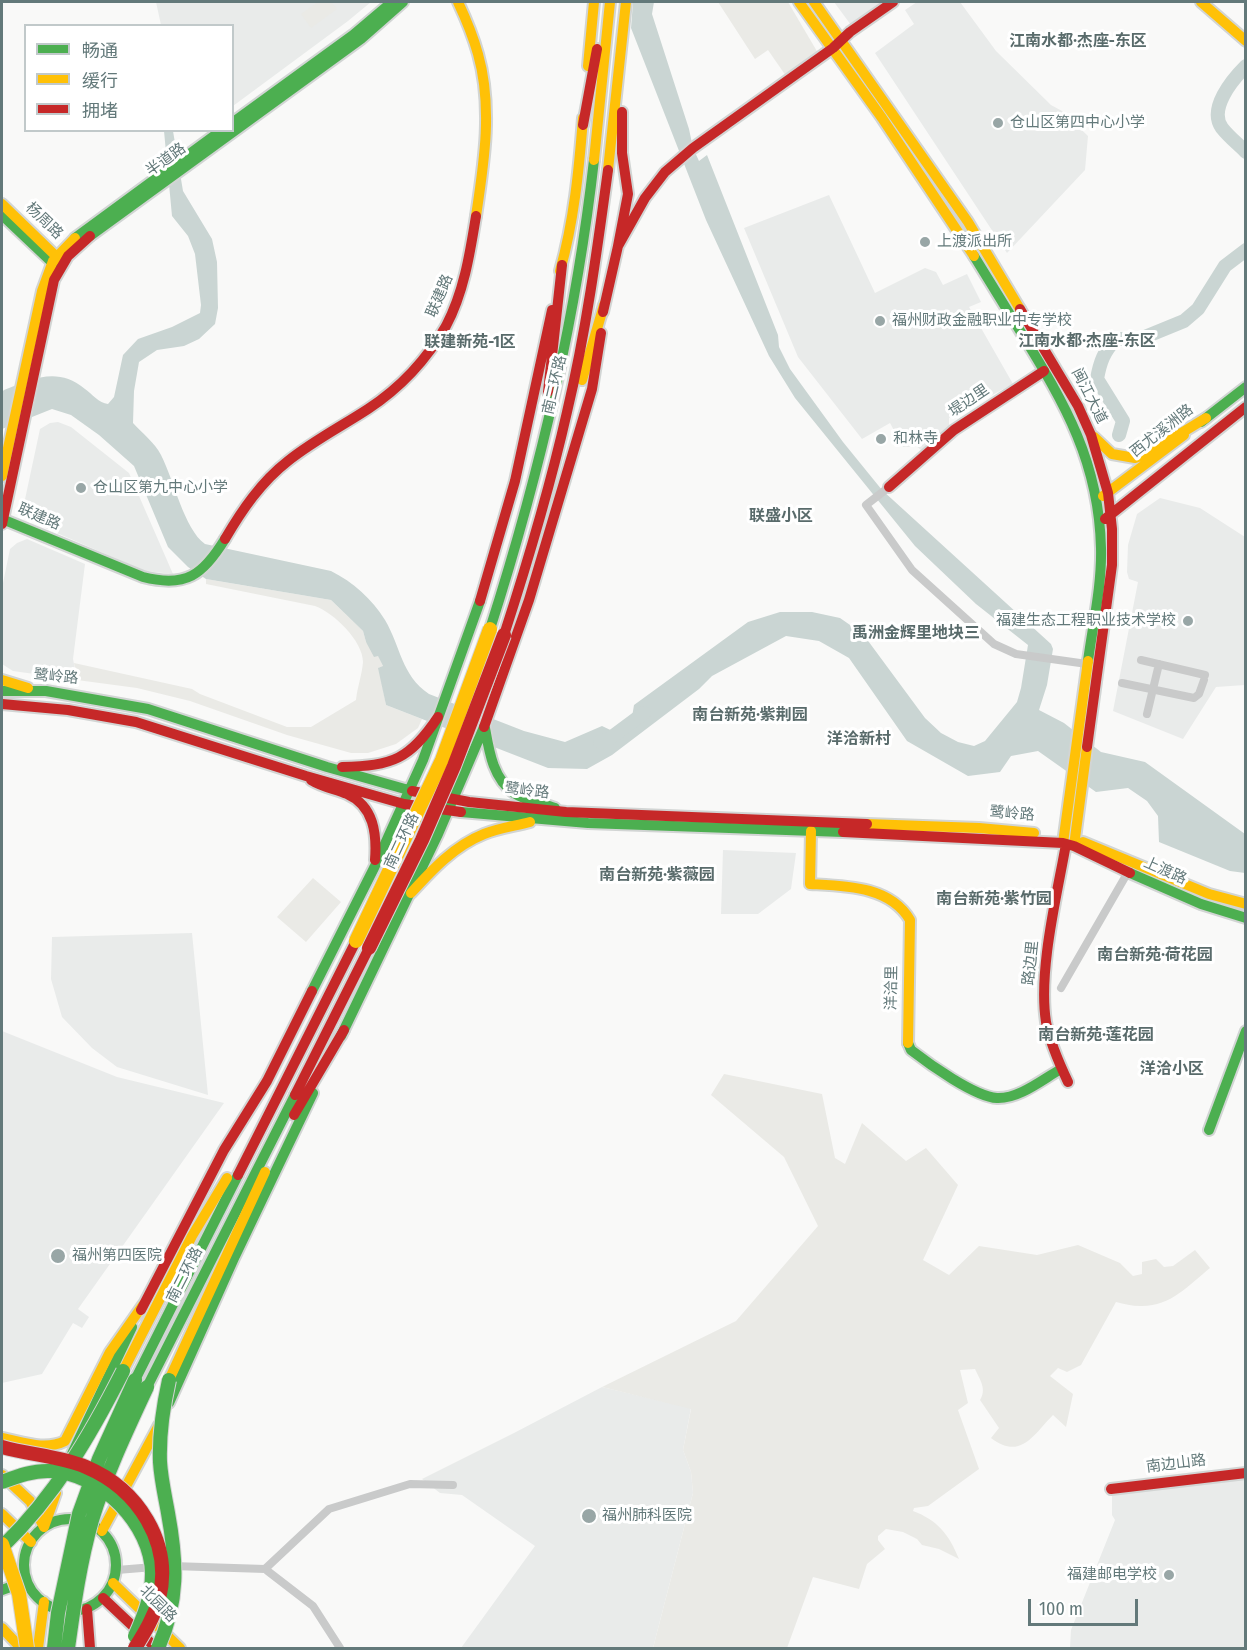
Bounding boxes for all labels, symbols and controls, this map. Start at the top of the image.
legend [24,24,234,132]
district label: 江南水都·杰座-东区 [1009,32,1147,52]
text: 畅通 [82,40,118,62]
text: 缓行 [82,70,118,92]
text: 拥堵 [82,100,118,122]
place label: 仓山区第四中心小学 [1010,114,1145,132]
marker: 仓山区第四中心小学 [991,116,1005,130]
street label: 半道路 [143,139,189,181]
street label: 杨周路 [22,199,66,243]
place label: 上渡派出所 [937,233,1012,251]
marker: 上渡派出所 [918,235,932,249]
street label: 联建路 [423,272,457,320]
place label: 福州财政金融职业中专学校 [892,312,1072,330]
marker: 福州财政金融职业中专学校 [873,314,887,328]
district label: 江南水都·杰座-东区 [1018,332,1156,352]
district label: 联建新苑-1区 [424,333,516,353]
street label: 南二环路 [539,354,571,416]
street label: 闽江大道 [1067,365,1111,427]
street label: 堤边里 [945,381,993,421]
street label: 西尤溪洲路 [1127,401,1197,461]
place label: 和林寺 [893,430,938,448]
marker: 和林寺 [874,432,888,446]
place label: 仓山区第九中心小学 [93,479,228,497]
marker: 仓山区第九中心小学 [74,481,88,495]
street label: 联建路 [15,500,63,534]
district label: 联盛小区 [749,507,813,527]
place label: 福建生态工程职业技术学校 [996,612,1176,630]
marker: 福建生态工程职业技术学校 [1181,614,1195,628]
district label: 禹洲金辉里地块三 [852,624,980,644]
street label: 鹭岭路 [33,666,79,688]
district label: 南台新苑·紫荆园 [692,706,808,726]
district label: 洋洽新村 [827,730,891,750]
street label: 鹭岭路 [504,780,550,802]
street label: 鹭岭路 [989,803,1035,825]
street label: 南二环路 [381,810,423,872]
street label: 上渡路 [1141,854,1189,888]
district label: 南台新苑·紫薇园 [599,866,715,886]
district label: 南台新苑·紫竹园 [936,890,1052,910]
street label: 路边里 [1020,940,1042,986]
district label: 南台新苑·荷花园 [1097,946,1213,966]
street label: 洋洽里 [883,965,901,1011]
district label: 南台新苑·莲花园 [1038,1026,1154,1046]
district label: 洋洽小区 [1140,1060,1204,1080]
street label: 南二环路 [163,1244,207,1306]
marker: 福州第四医院 [49,1247,67,1265]
place label: 福州第四医院 [72,1247,162,1265]
street label: 南边山路 [1145,1451,1207,1477]
marker: 福州肺科医院 [580,1507,598,1525]
place label: 福州肺科医院 [602,1507,692,1525]
place label: 福建邮电学校 [1067,1566,1157,1584]
marker: 福建邮电学校 [1162,1568,1176,1582]
street label: 北园路 [136,1582,180,1626]
scale bar [1031,1587,1140,1625]
text: 100 m [1039,1598,1083,1620]

